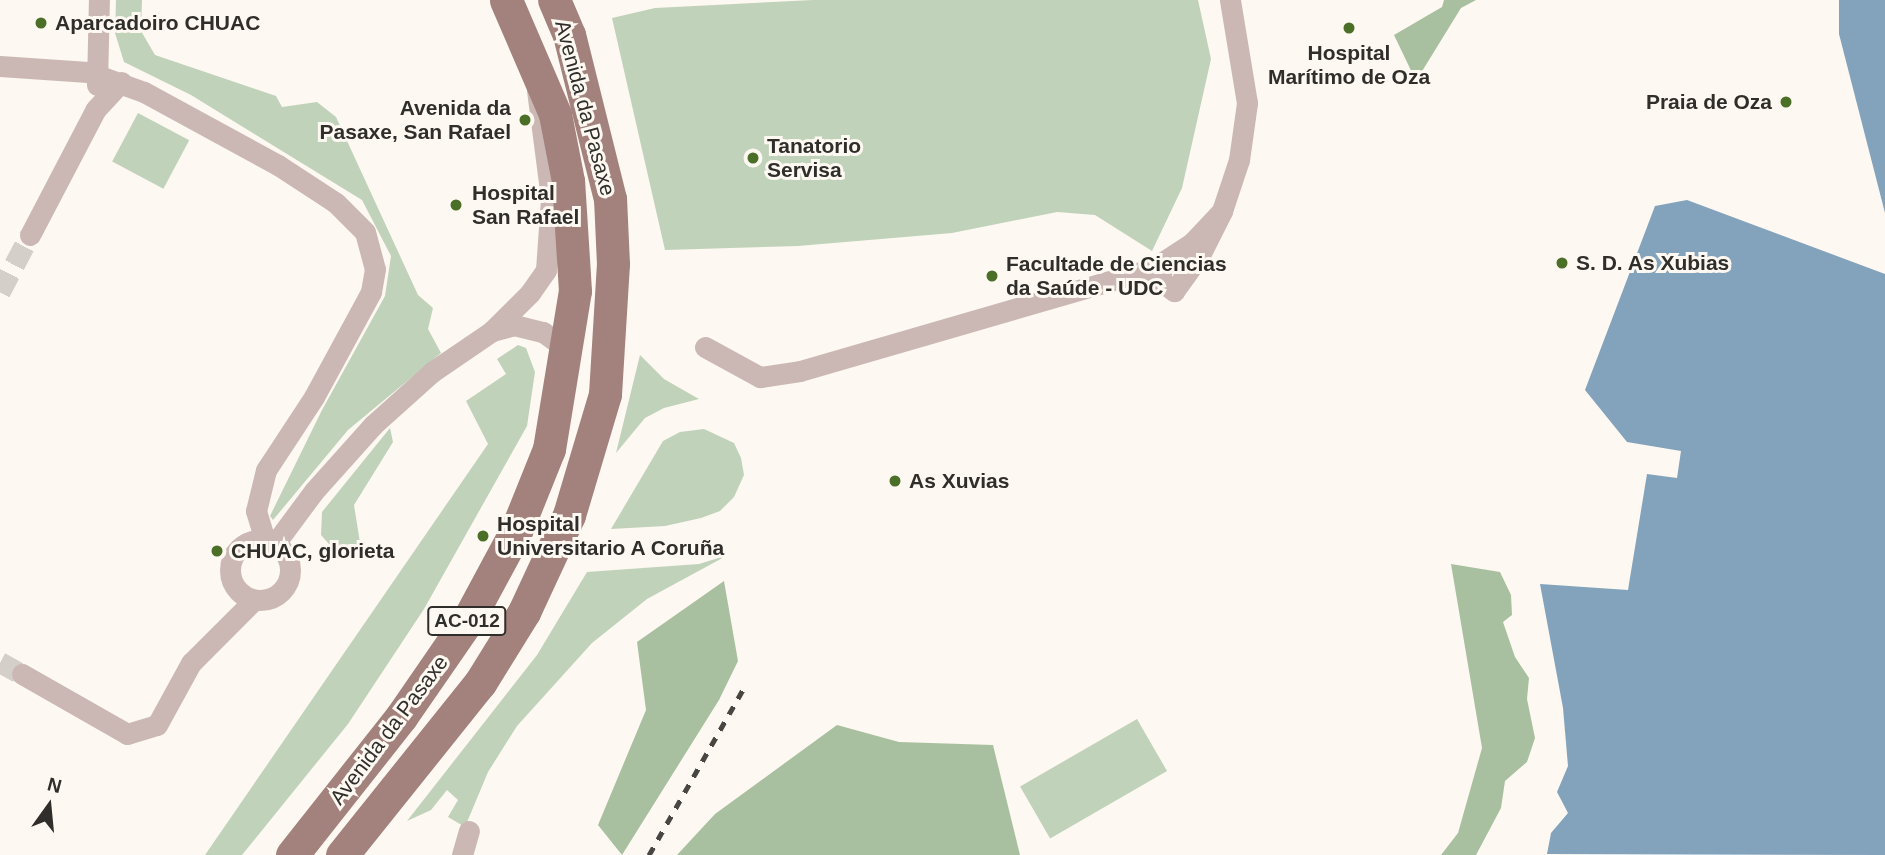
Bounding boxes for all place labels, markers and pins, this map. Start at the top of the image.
place label: Aparcadoiro CHUAC [55,10,260,36]
marker: Aparcadoiro CHUAC [33,15,49,31]
marker: Hospital Marítimo de Oza [1339,18,1359,38]
place label: Hospital Marítimo de Oza [1268,40,1430,90]
place label: Praia de Oza [1646,89,1772,115]
marker: Praia de Oza [1778,94,1794,110]
place label: Avenida da Pasaxe, San Rafael [320,95,511,145]
marker: Avenida da Pasaxe, San Rafael [517,112,533,128]
place label: Tanatorio Servisa [767,133,861,183]
marker: Tanatorio Servisa [745,150,761,166]
place label: Hospital San Rafael [472,180,579,230]
marker: Hospital San Rafael [446,195,466,215]
place label: S. D. As Xubias [1576,250,1730,276]
place label: Facultade de Ciencias da Saúde - UDC [1006,251,1227,301]
marker: S. D. As Xubias [1554,255,1570,271]
marker: Facultade de Ciencias da Saúde - UDC [984,268,1000,284]
place label: As Xuvias [909,468,1009,494]
marker: As Xuvias [887,473,903,489]
place label: Hospital Universitario A Coruña [497,511,726,561]
marker: Hospital Universitario A Coruña [475,528,491,544]
place label: CHUAC, glorieta [231,538,394,564]
marker: CHUAC, glorieta [209,543,225,559]

